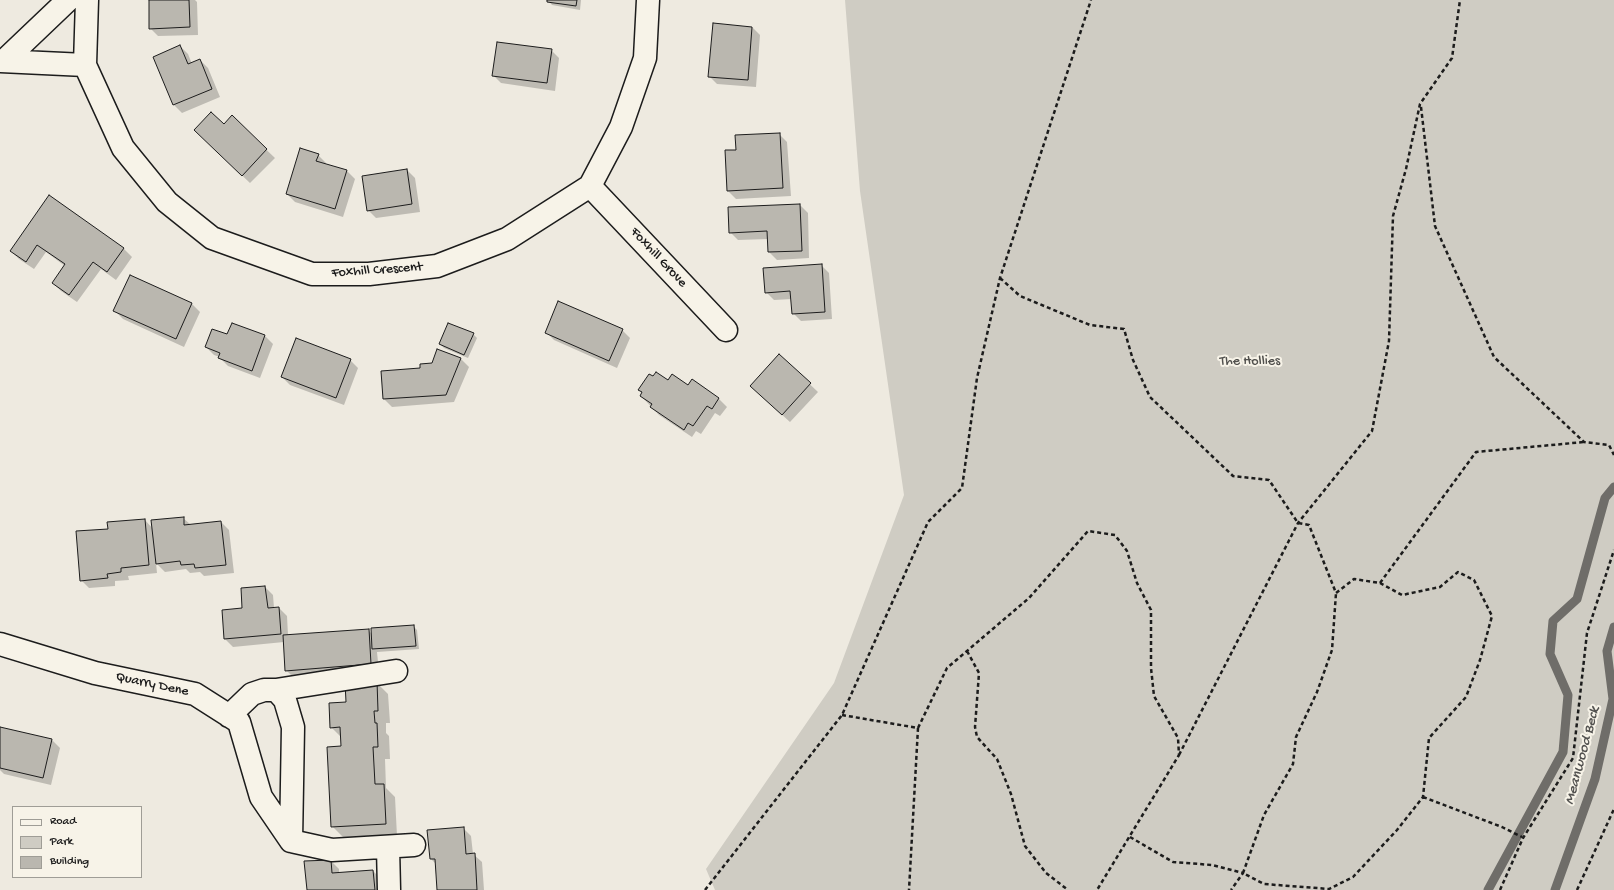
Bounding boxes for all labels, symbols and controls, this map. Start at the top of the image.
street label: Foxhill Grove [626,224,690,292]
street label: Foxhill Crescent [331,259,423,283]
park label: The Hollies [1220,354,1280,370]
street label: Quarry Dene [114,669,190,701]
water label: Meanwood Beck [1561,705,1605,807]
legend [12,806,142,878]
text: Road [50,815,76,829]
text: Park [50,835,73,849]
text: Building [50,855,89,869]

